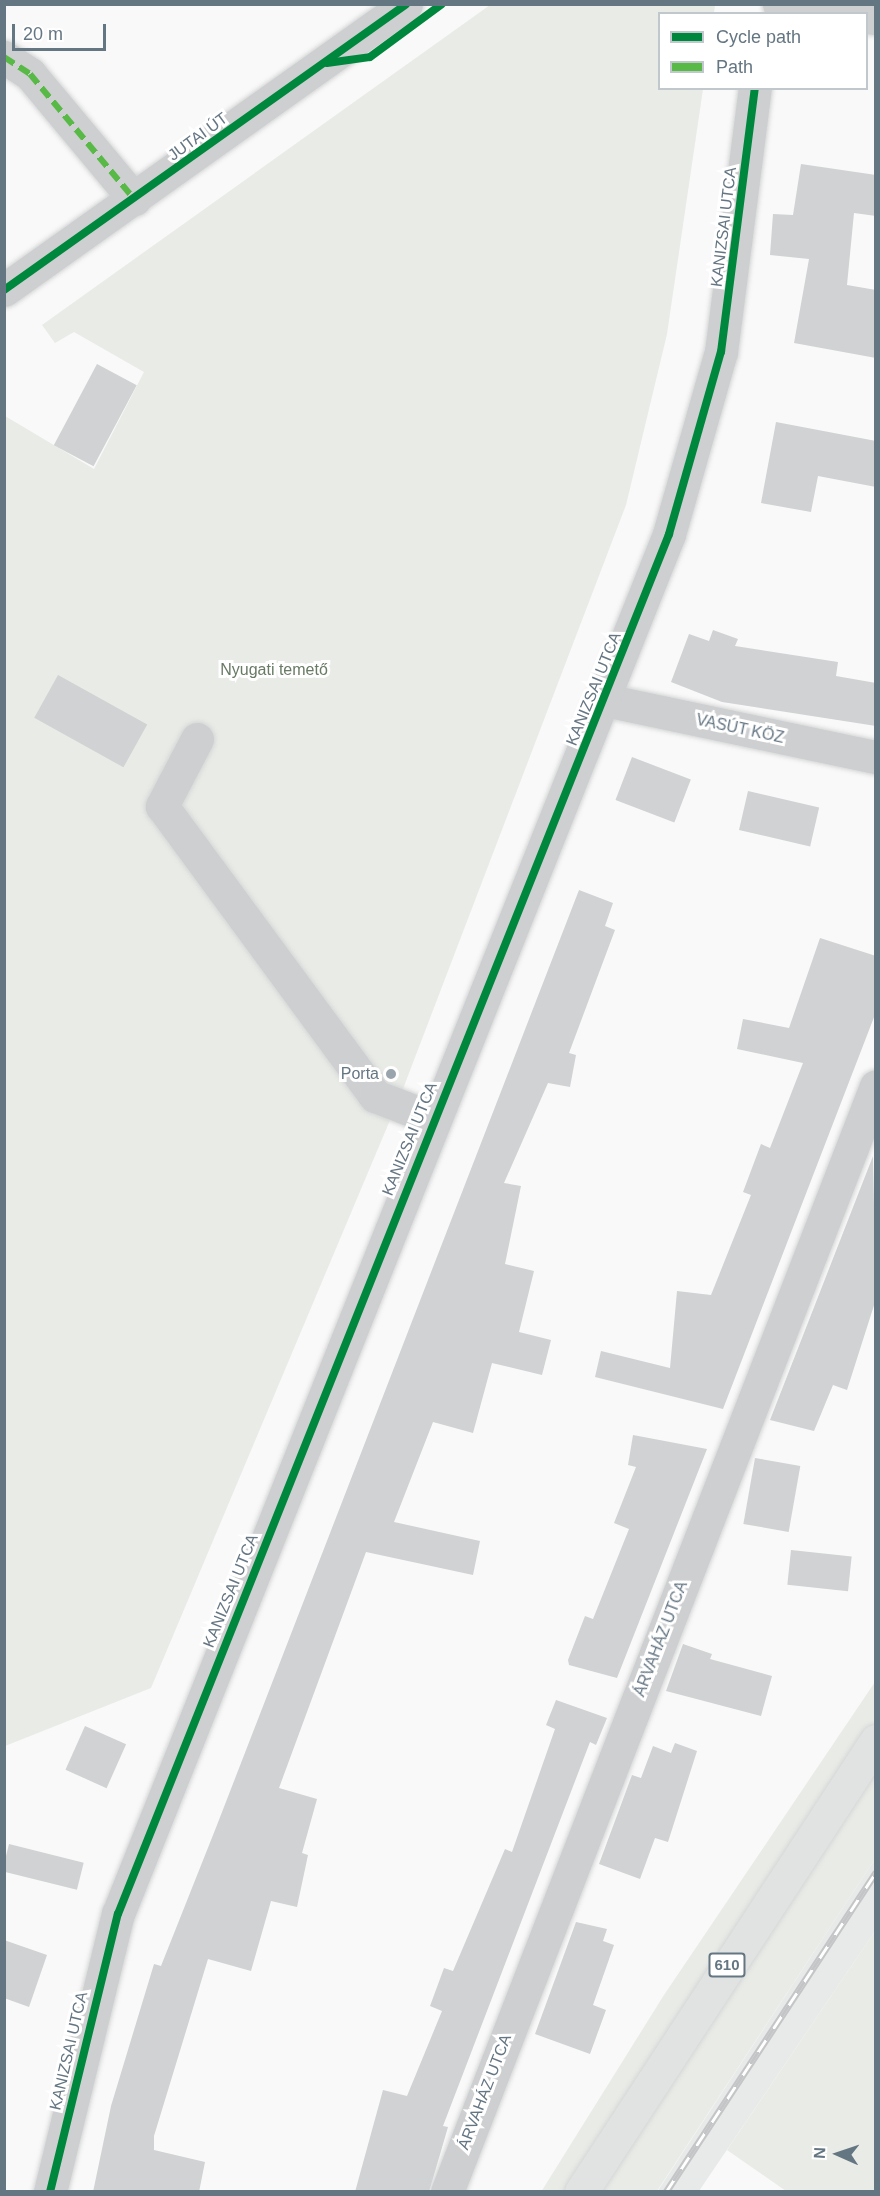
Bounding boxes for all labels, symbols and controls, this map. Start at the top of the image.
scale bar [15,12,110,50]
legend [658,12,868,90]
text: 20 m [23,24,63,44]
text: Cycle path [716,27,801,47]
text: Path [716,57,753,77]
street label: JUTAI ÚT [164,109,232,165]
street label: KANIZSAI UTCA [707,166,741,288]
street label: KANIZSAI UTCA [562,629,626,749]
park label: Nyugati temető [220,660,328,680]
street label: VASÚT KÖZ [694,710,786,748]
place label: Porta [341,1064,379,1084]
marker: Porta [384,1067,398,1081]
street label: KANIZSAI UTCA [378,1079,442,1199]
street label: KANIZSAI UTCA [199,1531,263,1651]
street label: ÁRVAHÁZ UTCA [630,1579,692,1699]
road number: 610 [708,1953,746,1977]
street label: KANIZSAI UTCA [46,1990,92,2112]
street label: ÁRVAHÁZ UTCA [454,2032,516,2152]
north arrow [808,2124,868,2184]
text: N [811,2147,828,2159]

